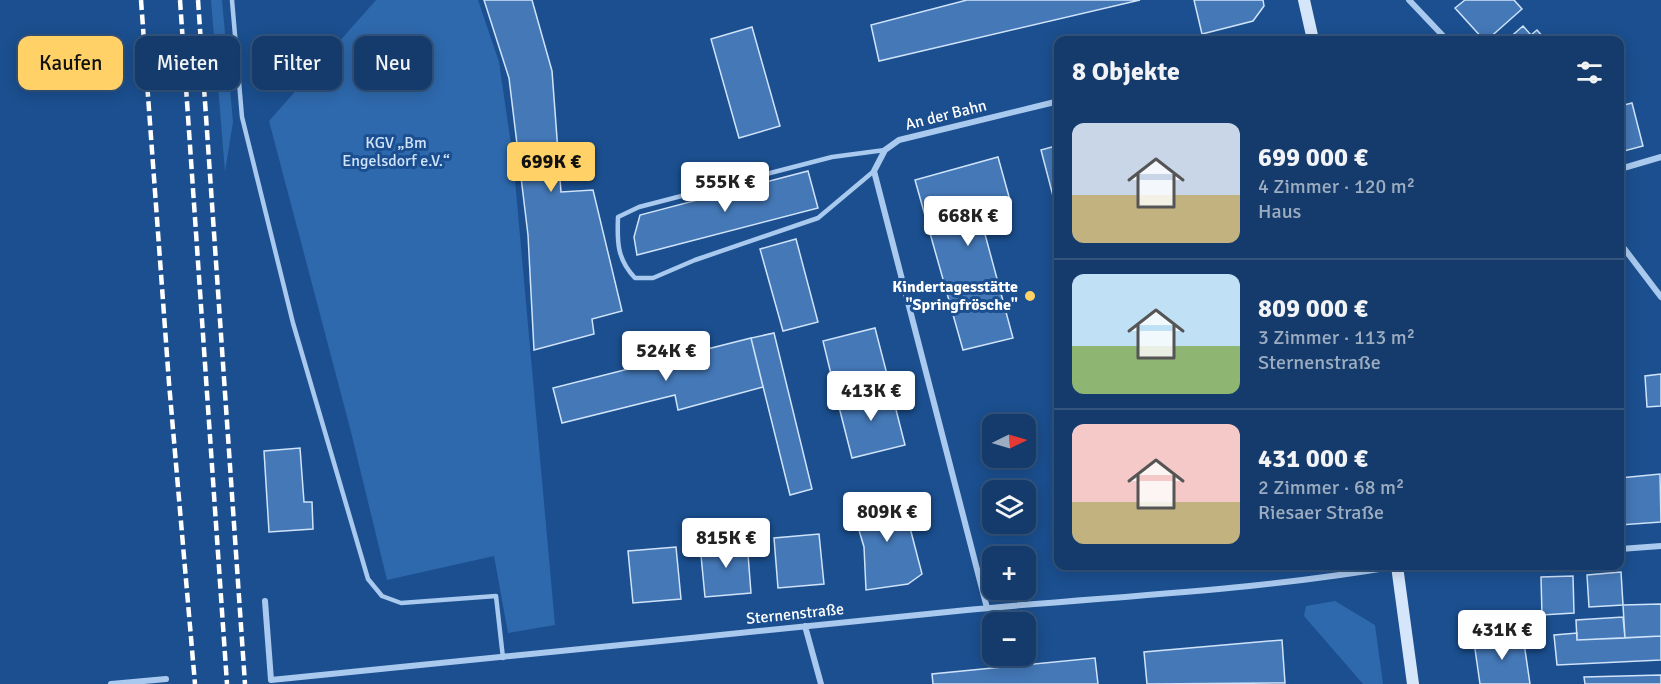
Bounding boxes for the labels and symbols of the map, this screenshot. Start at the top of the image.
street label: An der Bahn [903,95,989,135]
park label: KGV „Bm Engelsdorf e.V.“ [342,133,450,171]
pin: 699K € [502,142,600,193]
pin: 555K € [676,162,774,213]
pin: 668K € [919,196,1017,247]
place label: Kindertagesstätte "Springfrösche" [892,277,1018,315]
marker: Kindertagesstätte "Springfrösche" [1023,289,1037,303]
pin: 524K € [617,331,715,382]
pin: 413K € [822,371,920,422]
north arrow [982,414,1036,468]
pin: 809K € [838,492,936,543]
pin: 815K € [677,518,775,569]
street label: Sternenstraße [745,599,845,629]
pin: 431K € [1453,610,1551,661]

